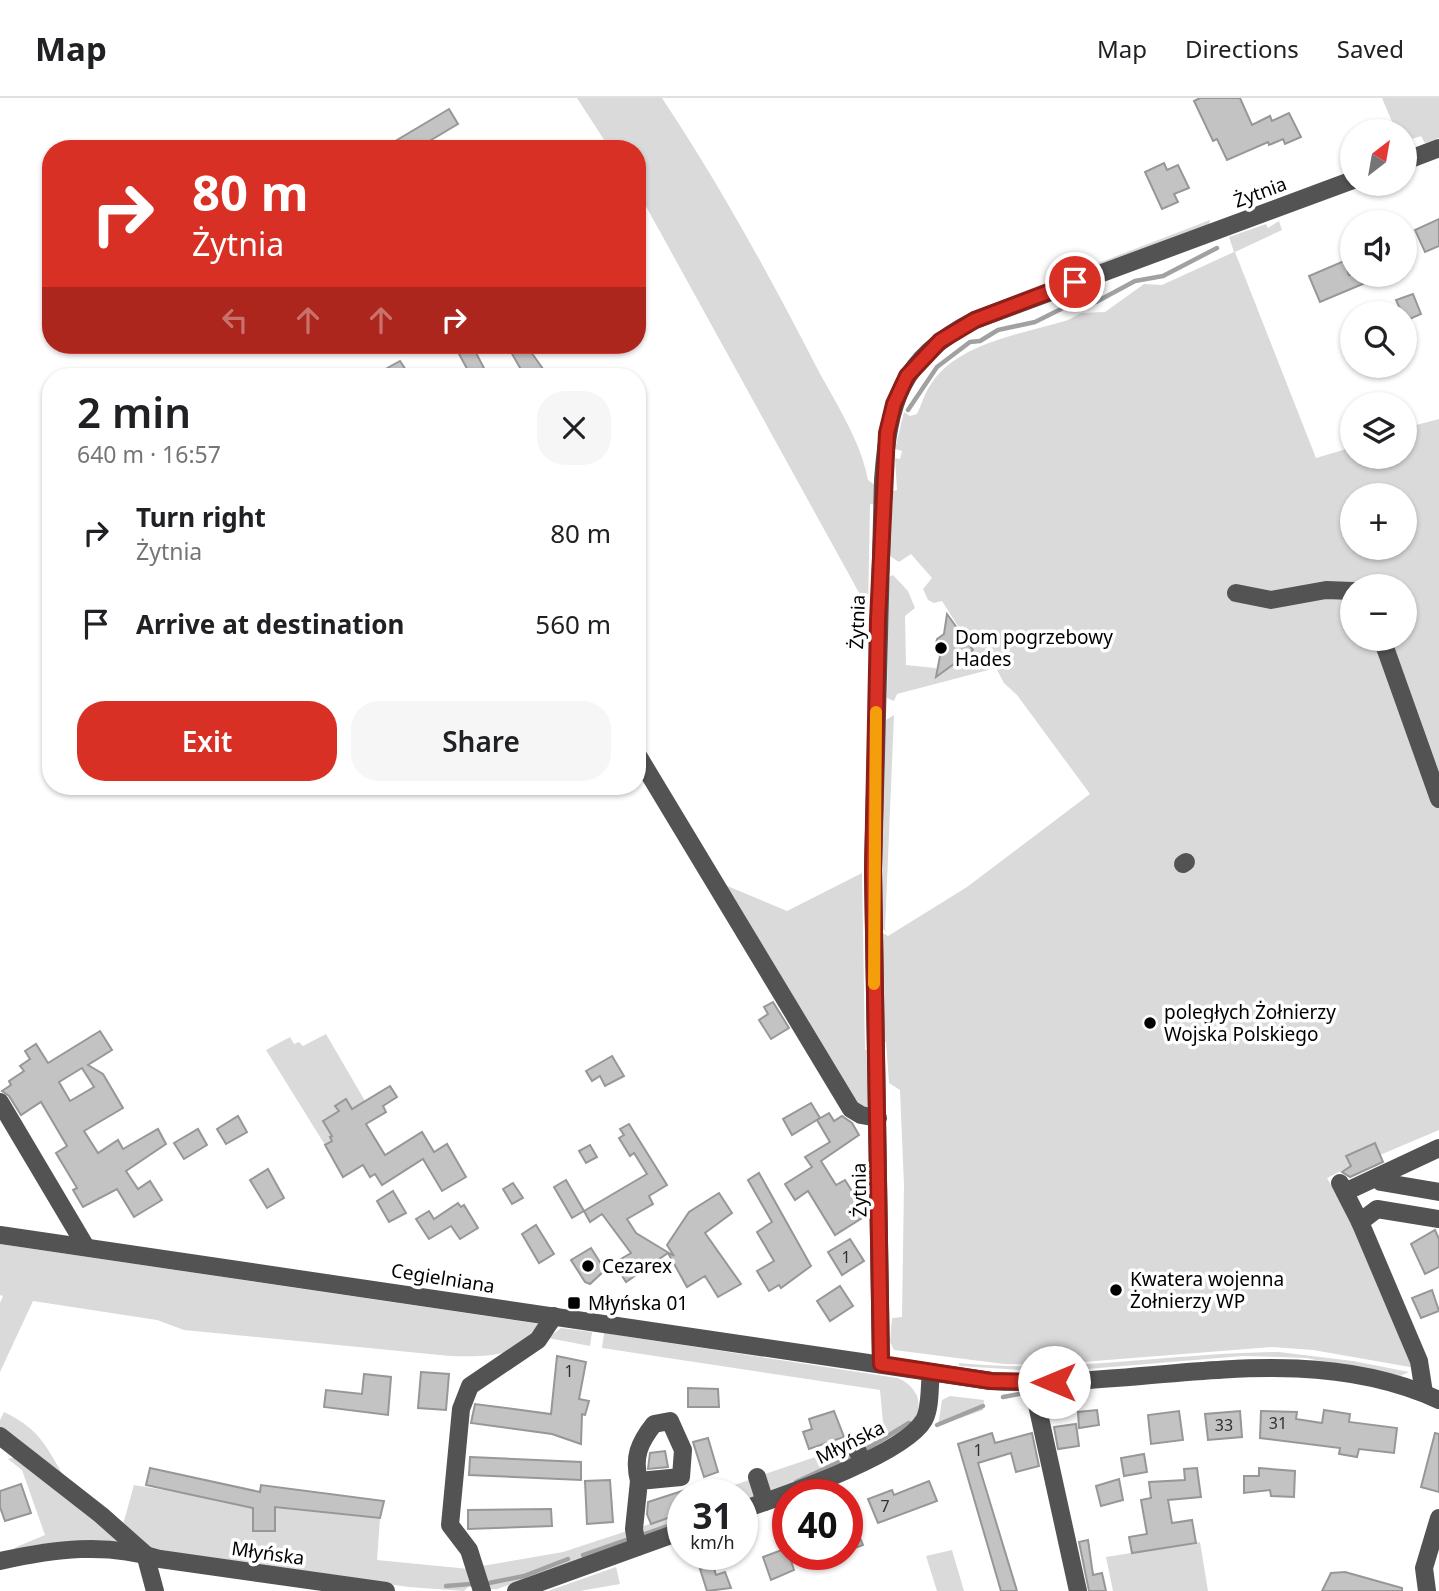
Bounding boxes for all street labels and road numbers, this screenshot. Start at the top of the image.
street label: Żytnia [1230,170,1290,214]
street label: Żytnia [843,594,871,650]
street label: Żytnia [846,1162,872,1218]
street label: Cegielniana [389,1257,497,1299]
street label: Młyńska [811,1414,889,1470]
street label: Młyńska [230,1535,306,1571]

